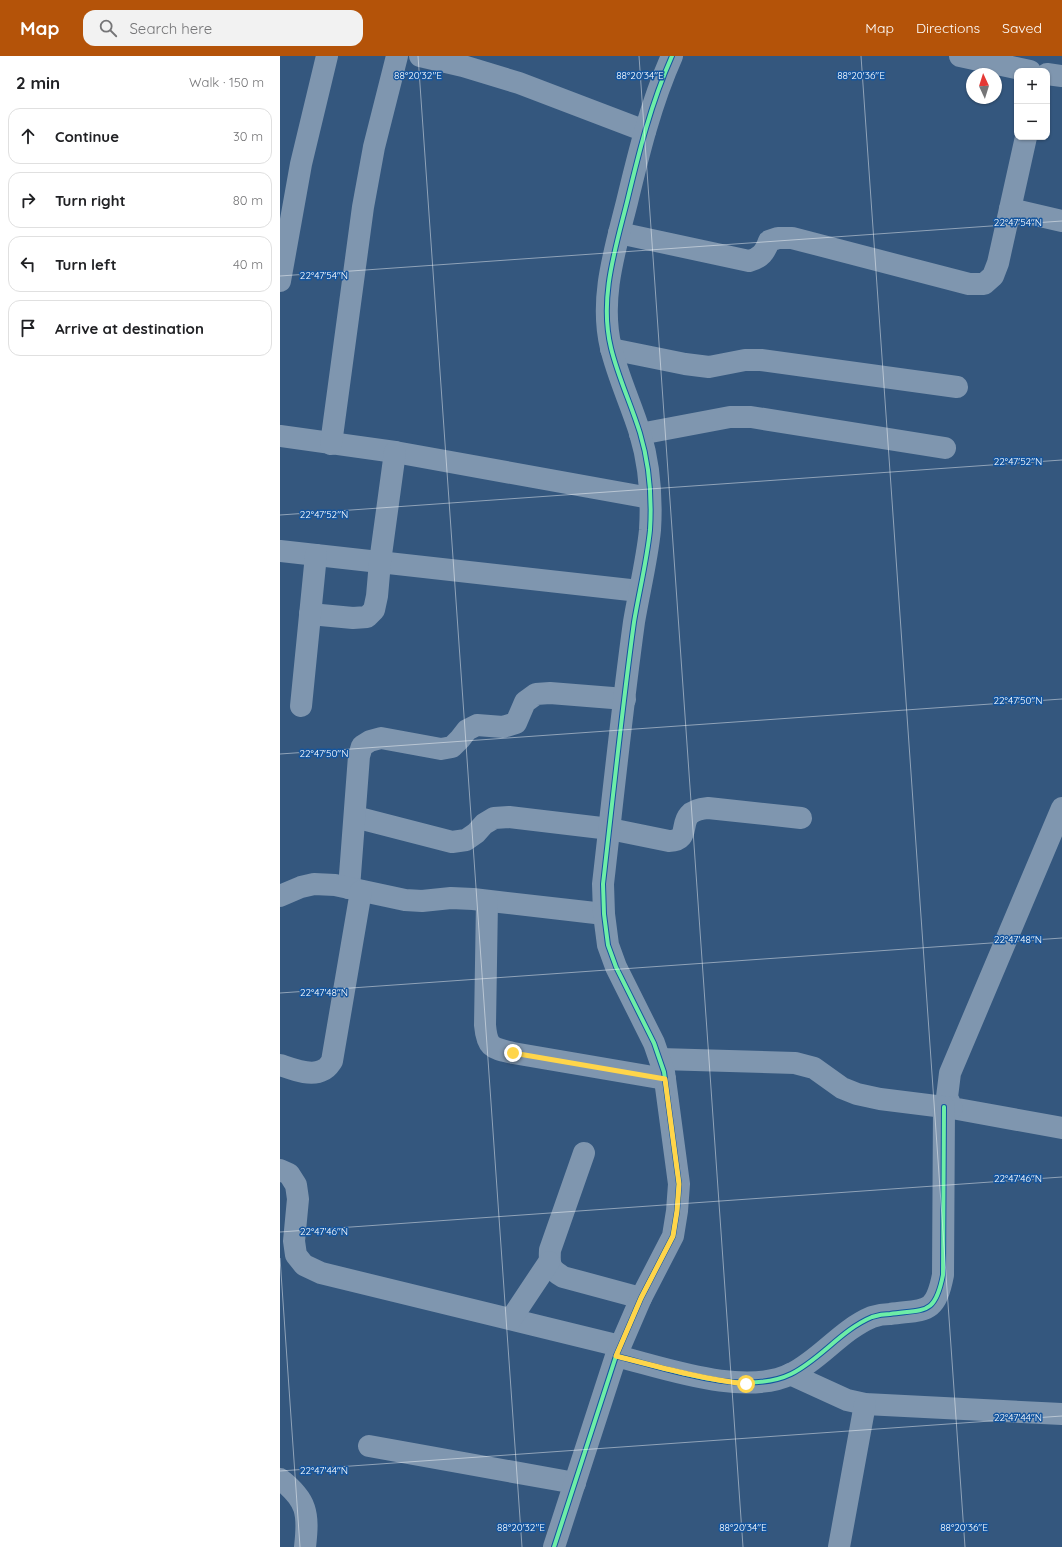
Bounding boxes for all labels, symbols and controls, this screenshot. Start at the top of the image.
search box [83,10,363,46]
text: Map [20,16,59,40]
icon: search [97,17,119,39]
text: Search here [129,19,212,38]
text: Map [865,19,894,37]
text: Directions [916,19,980,37]
text: Saved [1002,19,1042,37]
north arrow [966,68,1002,104]
map controls [1014,68,1050,140]
button: + [1014,68,1050,104]
text: 88°20'32"E [394,69,442,82]
text: 88°20'34"E [616,69,664,82]
text: 88°20'36"E [837,69,885,82]
text: 2 min [16,72,60,93]
text: Walk · 150 m [189,74,264,90]
button: − [1014,104,1050,140]
icon: ahead [17,125,39,147]
text: Continue [55,127,119,146]
text: 30 m [233,128,263,144]
icon: right [17,189,39,211]
text: Turn right [55,191,126,210]
text: 80 m [233,192,263,208]
text: 22°47'54"N [994,216,1042,229]
icon: left [17,253,39,275]
text: Turn left [55,255,117,274]
text: 40 m [233,256,263,272]
text: 22°47'54"N [300,269,348,282]
icon: arrive [17,317,39,339]
text: Arrive at destination [55,319,204,338]
text: 22°47'52"N [994,455,1042,468]
text: 22°47'52"N [300,508,348,521]
text: 22°47'50"N [994,694,1042,707]
text: 22°47'50"N [300,747,348,760]
text: 22°47'48"N [994,933,1042,946]
text: 22°47'48"N [300,986,348,999]
route end [504,1044,522,1062]
text: 22°47'46"N [994,1172,1042,1185]
text: 22°47'46"N [300,1225,348,1238]
route start [737,1375,755,1393]
text: 22°47'44"N [994,1411,1042,1424]
text: 22°47'44"N [300,1464,348,1477]
text: 88°20'32"E [497,1521,545,1534]
text: 88°20'34"E [719,1521,767,1534]
text: 88°20'36"E [940,1521,988,1534]

